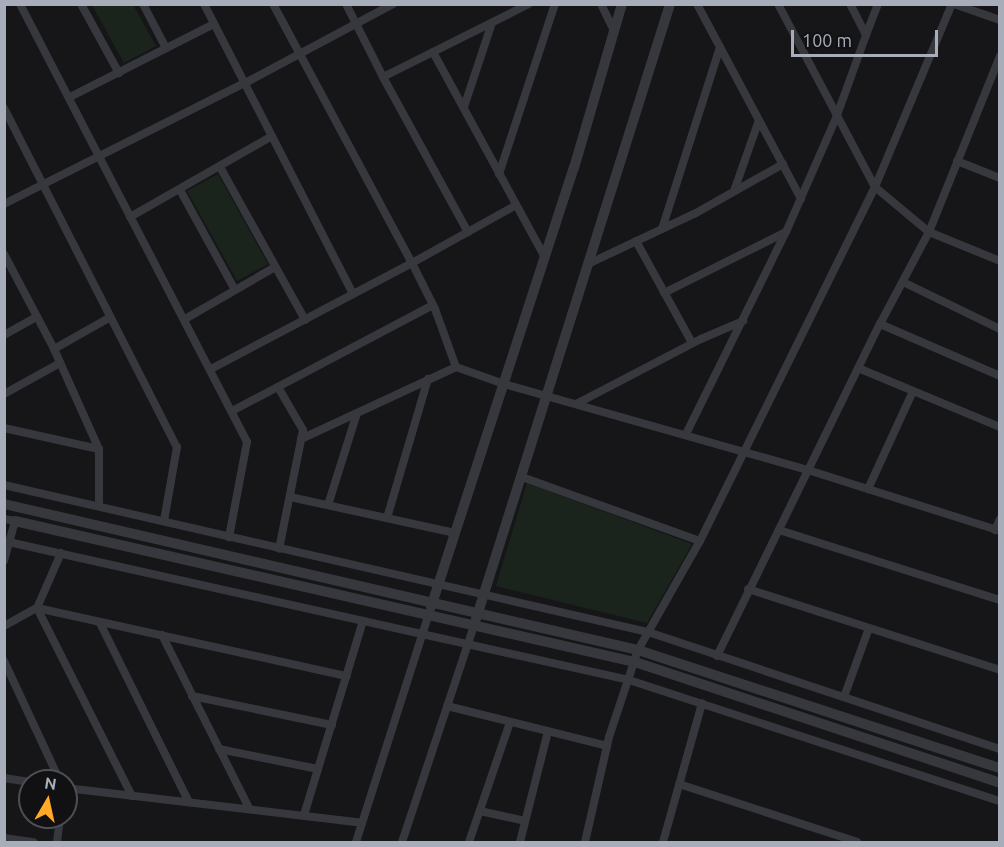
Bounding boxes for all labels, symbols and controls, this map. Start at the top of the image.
scale bar [794,18,941,56]
text: 100 m [802,30,852,50]
north arrow [18,769,78,829]
text: N [43,773,58,793]

